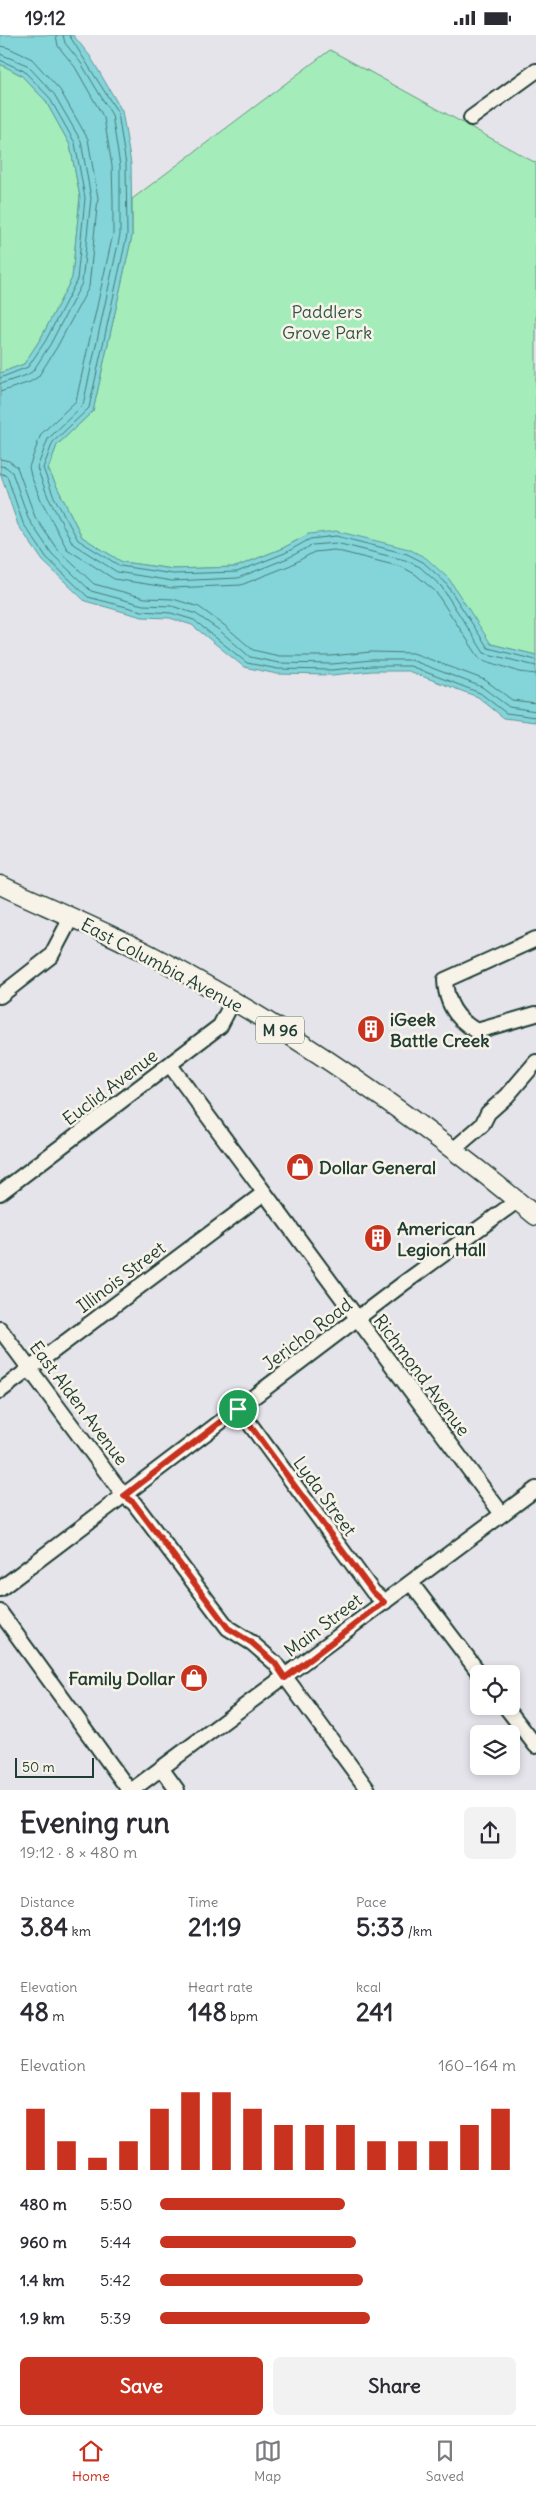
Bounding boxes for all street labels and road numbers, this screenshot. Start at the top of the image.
street label: East Columbia Avenue [77,913,247,1017]
road number: M 96 [256,1017,304,1043]
street label: Euclid Avenue [58,1044,162,1130]
street label: Illinois Street [72,1236,170,1318]
street label: Jericho Road [258,1293,357,1375]
street label: Richmond Avenue [369,1310,475,1440]
street label: East Alden Avenue [25,1336,133,1470]
street label: Lyda Street [288,1452,362,1540]
street label: Main Street [280,1588,366,1662]

